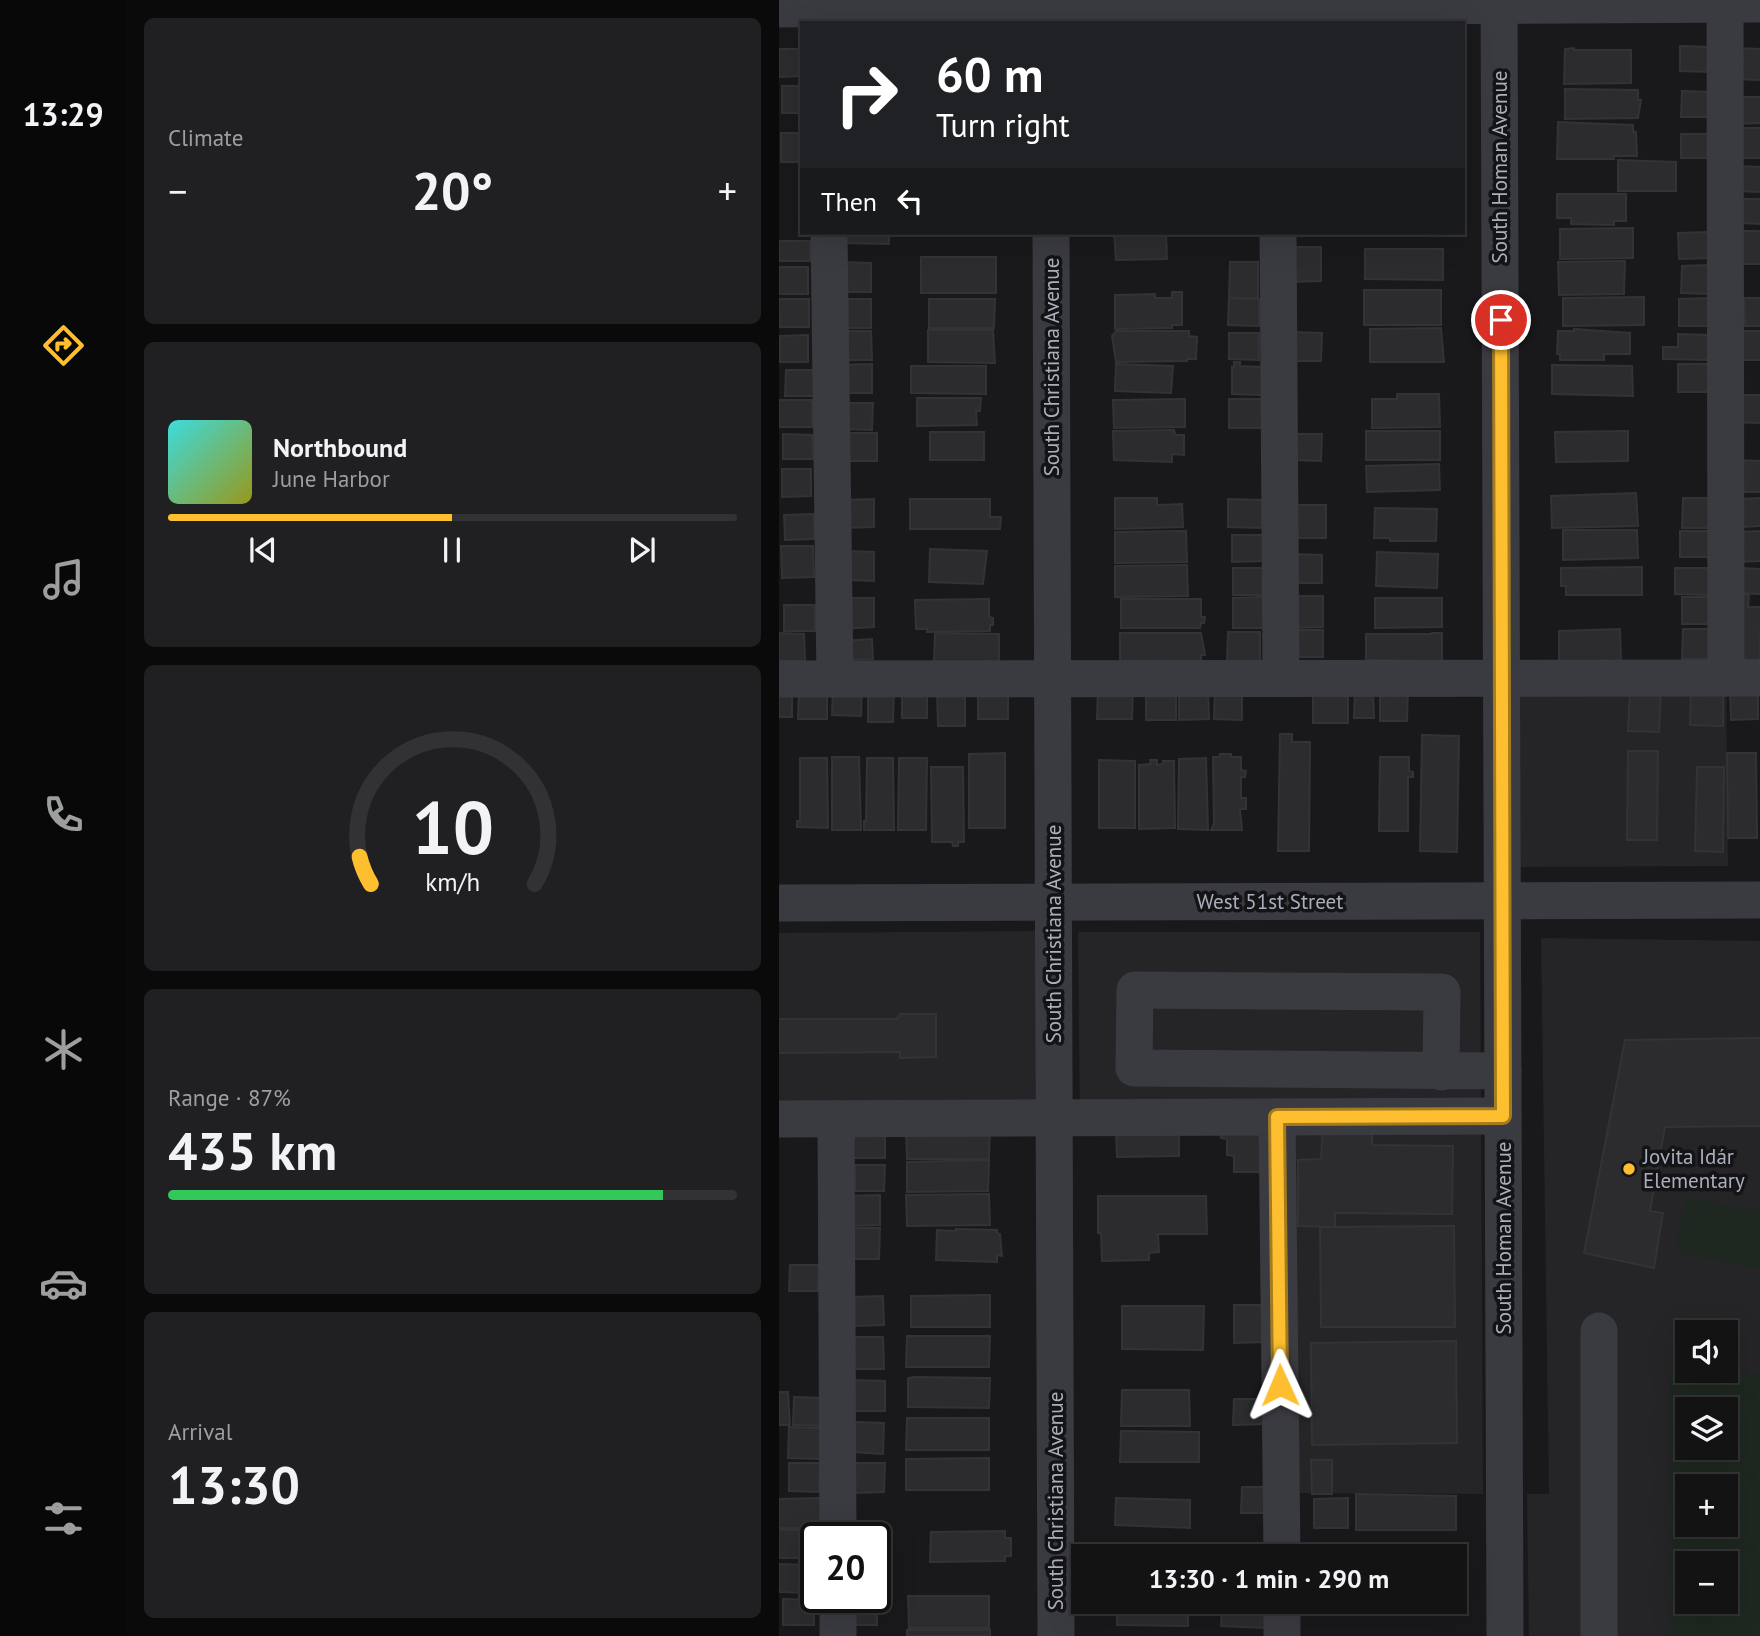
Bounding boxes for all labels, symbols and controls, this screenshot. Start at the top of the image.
text: 60 m [936,42,1043,106]
icon: right [821,49,912,140]
street label: South Homan Avenue [1486,71,1513,263]
text: 13:29 [22,93,104,135]
text: Turn right [936,104,1070,146]
text: Climate [168,123,243,152]
text: 20° [412,157,493,224]
text: − [168,166,187,215]
text: + [718,166,737,215]
icon: left [891,182,929,220]
text: Then [821,185,877,218]
street label: South Christiana Avenue [1038,258,1065,476]
pin [1471,290,1531,350]
icon: arrive [1482,301,1520,339]
icon: directions [39,321,88,370]
text: Northbound [273,431,407,464]
text: June Harbor [273,464,390,493]
icon: previous [244,531,282,569]
icon: pause [433,531,471,569]
icon: next [623,531,661,569]
icon: music [39,555,88,604]
text: 10 [411,780,494,874]
icon: phone [39,790,88,839]
street label: South Christiana Avenue [1040,825,1067,1043]
text: km/h [425,866,480,898]
street label: West 51st Street [1197,888,1343,915]
icon: climate [39,1025,88,1074]
text: Range · 87% [168,1083,291,1112]
text: 435 km [168,1117,337,1184]
street label: South Homan Avenue [1490,1142,1517,1334]
place label: Jovita Idár Elementary [1642,1143,1745,1194]
marker: Jovita Idár Elementary [1621,1161,1637,1177]
icon: car [39,1259,88,1308]
map controls [1675,1320,1738,1614]
button: sound [1675,1320,1738,1383]
position arrow [1243,1348,1317,1422]
street label: South Christiana Avenue [1042,1392,1069,1610]
button: layers [1675,1397,1738,1460]
text: Arrival [168,1417,232,1446]
text: 13:30 [168,1451,300,1518]
button: + [1675,1474,1738,1537]
icon: filters [39,1494,88,1543]
speed limit sign: 20 [800,1522,891,1613]
button: − [1675,1551,1738,1614]
text: 13:30 · 1 min · 290 m [1149,1562,1389,1595]

